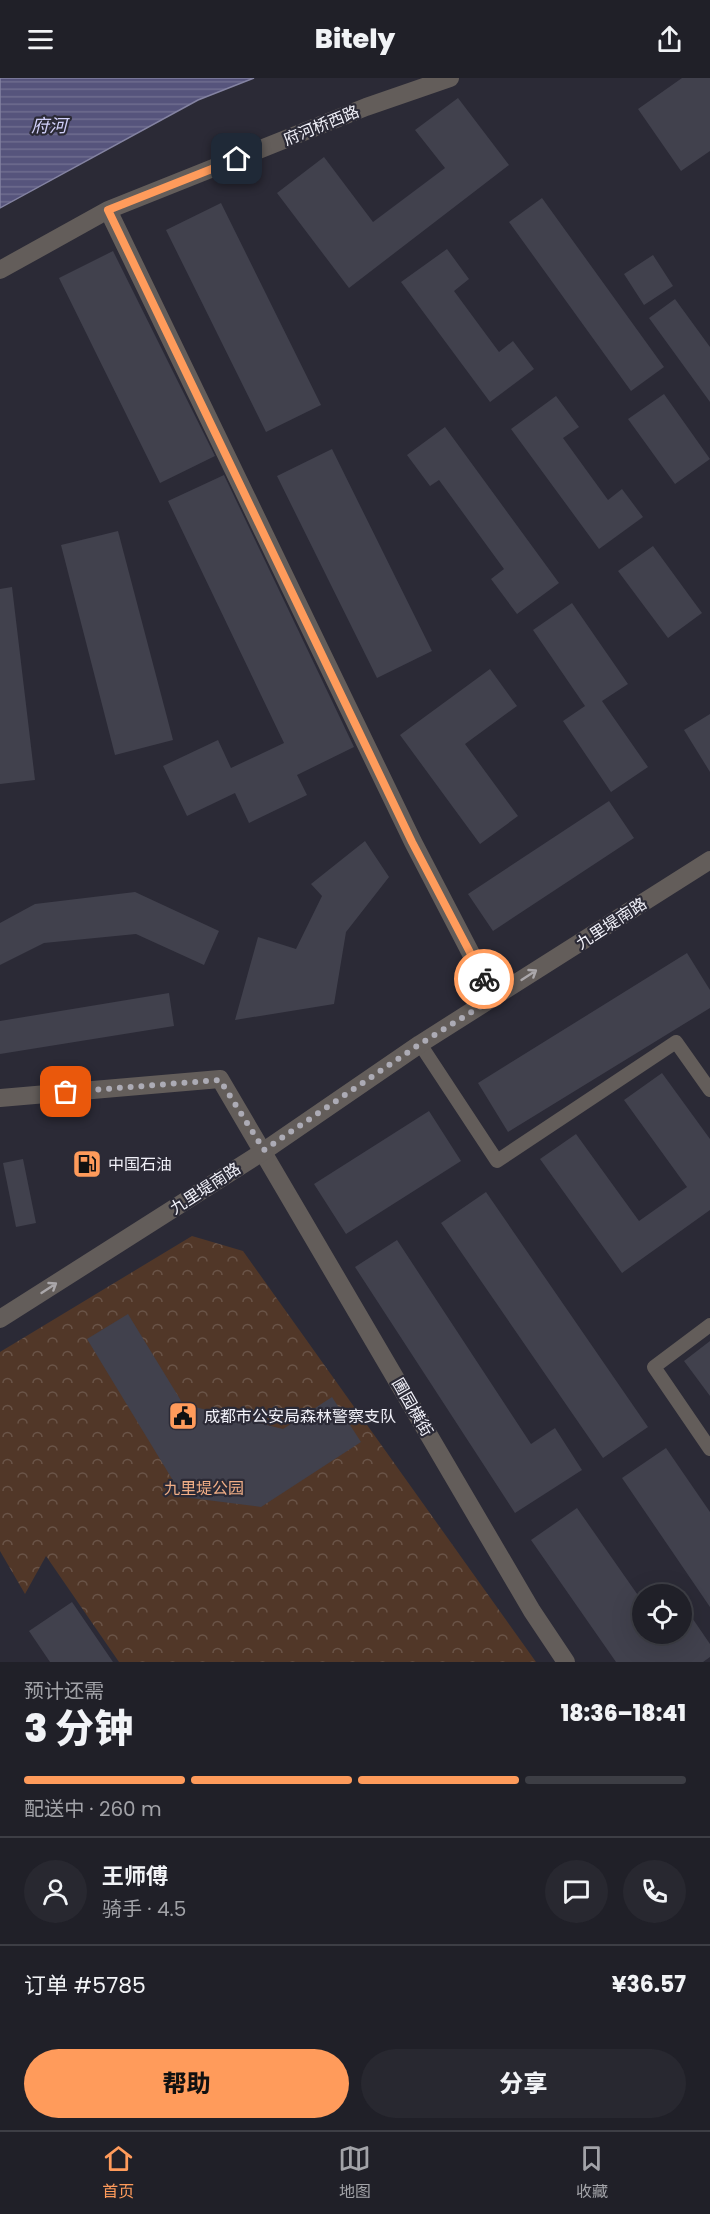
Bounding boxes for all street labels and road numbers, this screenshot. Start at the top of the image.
street label: 府河桥西路 [280,100,363,151]
street label: 九里堤南路 [571,892,651,955]
street label: 九里堤南路 [165,1157,245,1220]
street label: 圃园横街 [387,1374,439,1441]

